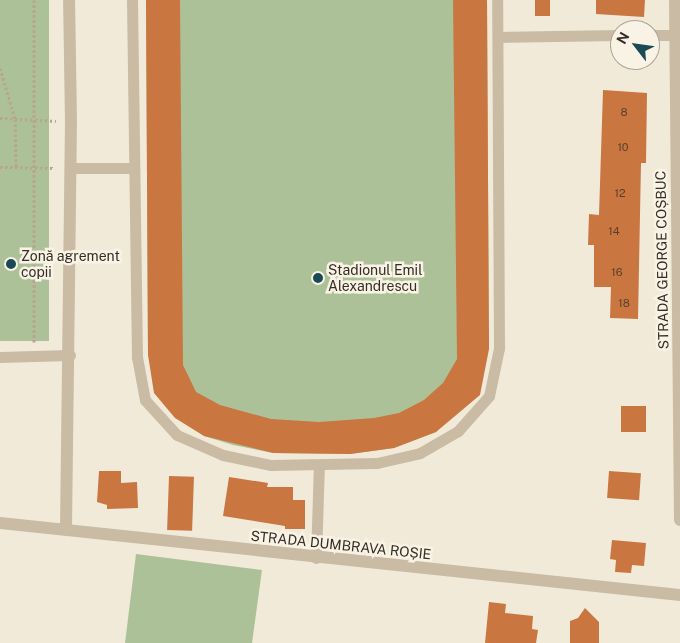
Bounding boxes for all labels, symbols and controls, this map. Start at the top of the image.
north arrow [610,20,660,70]
text: N [613,29,633,47]
house number: 8 [620,105,628,119]
house number: 10 [617,140,629,154]
street label: STRADA GEORGE COȘBUC [652,171,672,349]
house number: 12 [614,186,626,200]
house number: 14 [608,224,620,238]
place label: Zonă agrement copii [21,248,120,280]
marker: Zonă agrement copii [5,258,17,270]
place label: Stadionul Emil Alexandrescu [328,262,422,294]
house number: 16 [611,265,623,279]
marker: Stadionul Emil Alexandrescu [312,272,324,284]
house number: 18 [618,296,630,310]
street label: STRADA DUMBRAVA ROȘIE [250,527,432,563]

